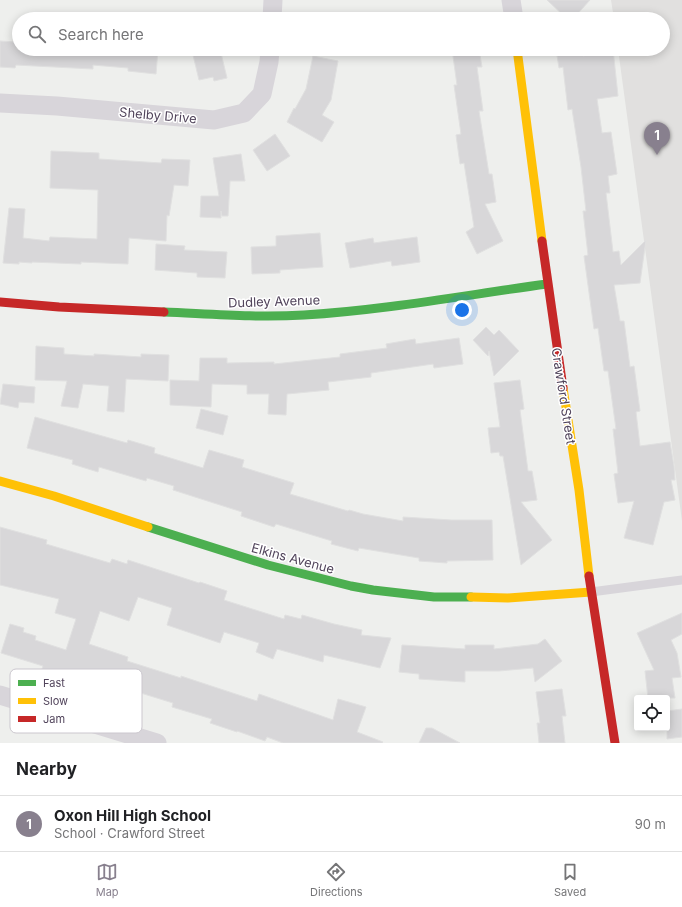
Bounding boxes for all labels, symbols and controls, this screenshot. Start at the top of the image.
search box [12,12,670,56]
icon: search [26,23,48,45]
text: Search here [58,25,144,44]
street label: Shelby Drive [119,104,197,126]
pin: 1 [644,122,670,155]
street label: Dudley Avenue [228,291,320,311]
your location [452,300,472,320]
street label: Crawford Street [548,347,580,445]
street label: Elkins Avenue [250,539,336,577]
legend [10,669,142,733]
text: Fast [43,676,65,690]
text: Slow [43,694,68,708]
map controls [634,695,670,731]
button: locate [634,695,670,731]
text: Jam [43,712,65,726]
text: Nearby [16,759,77,779]
text: Oxon Hill High School [54,806,211,825]
text: 1 [26,816,32,832]
text: 90 m [635,816,666,832]
text: School · Crawford Street [54,825,205,841]
tab: Map [96,861,119,899]
tab: Directions [310,861,363,899]
tab: Saved [554,861,586,899]

